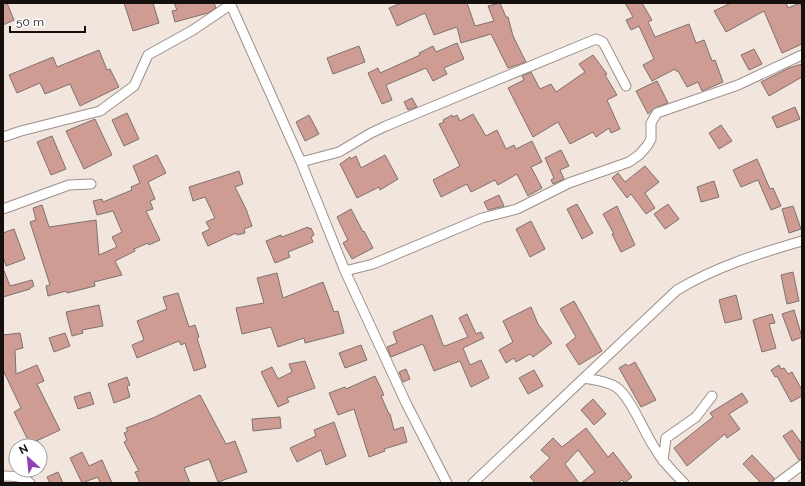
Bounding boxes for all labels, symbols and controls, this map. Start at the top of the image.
scale bar [10,8,85,34]
text: 50 m [16,15,44,29]
north arrow [8,438,48,478]
text: N [17,442,30,457]

